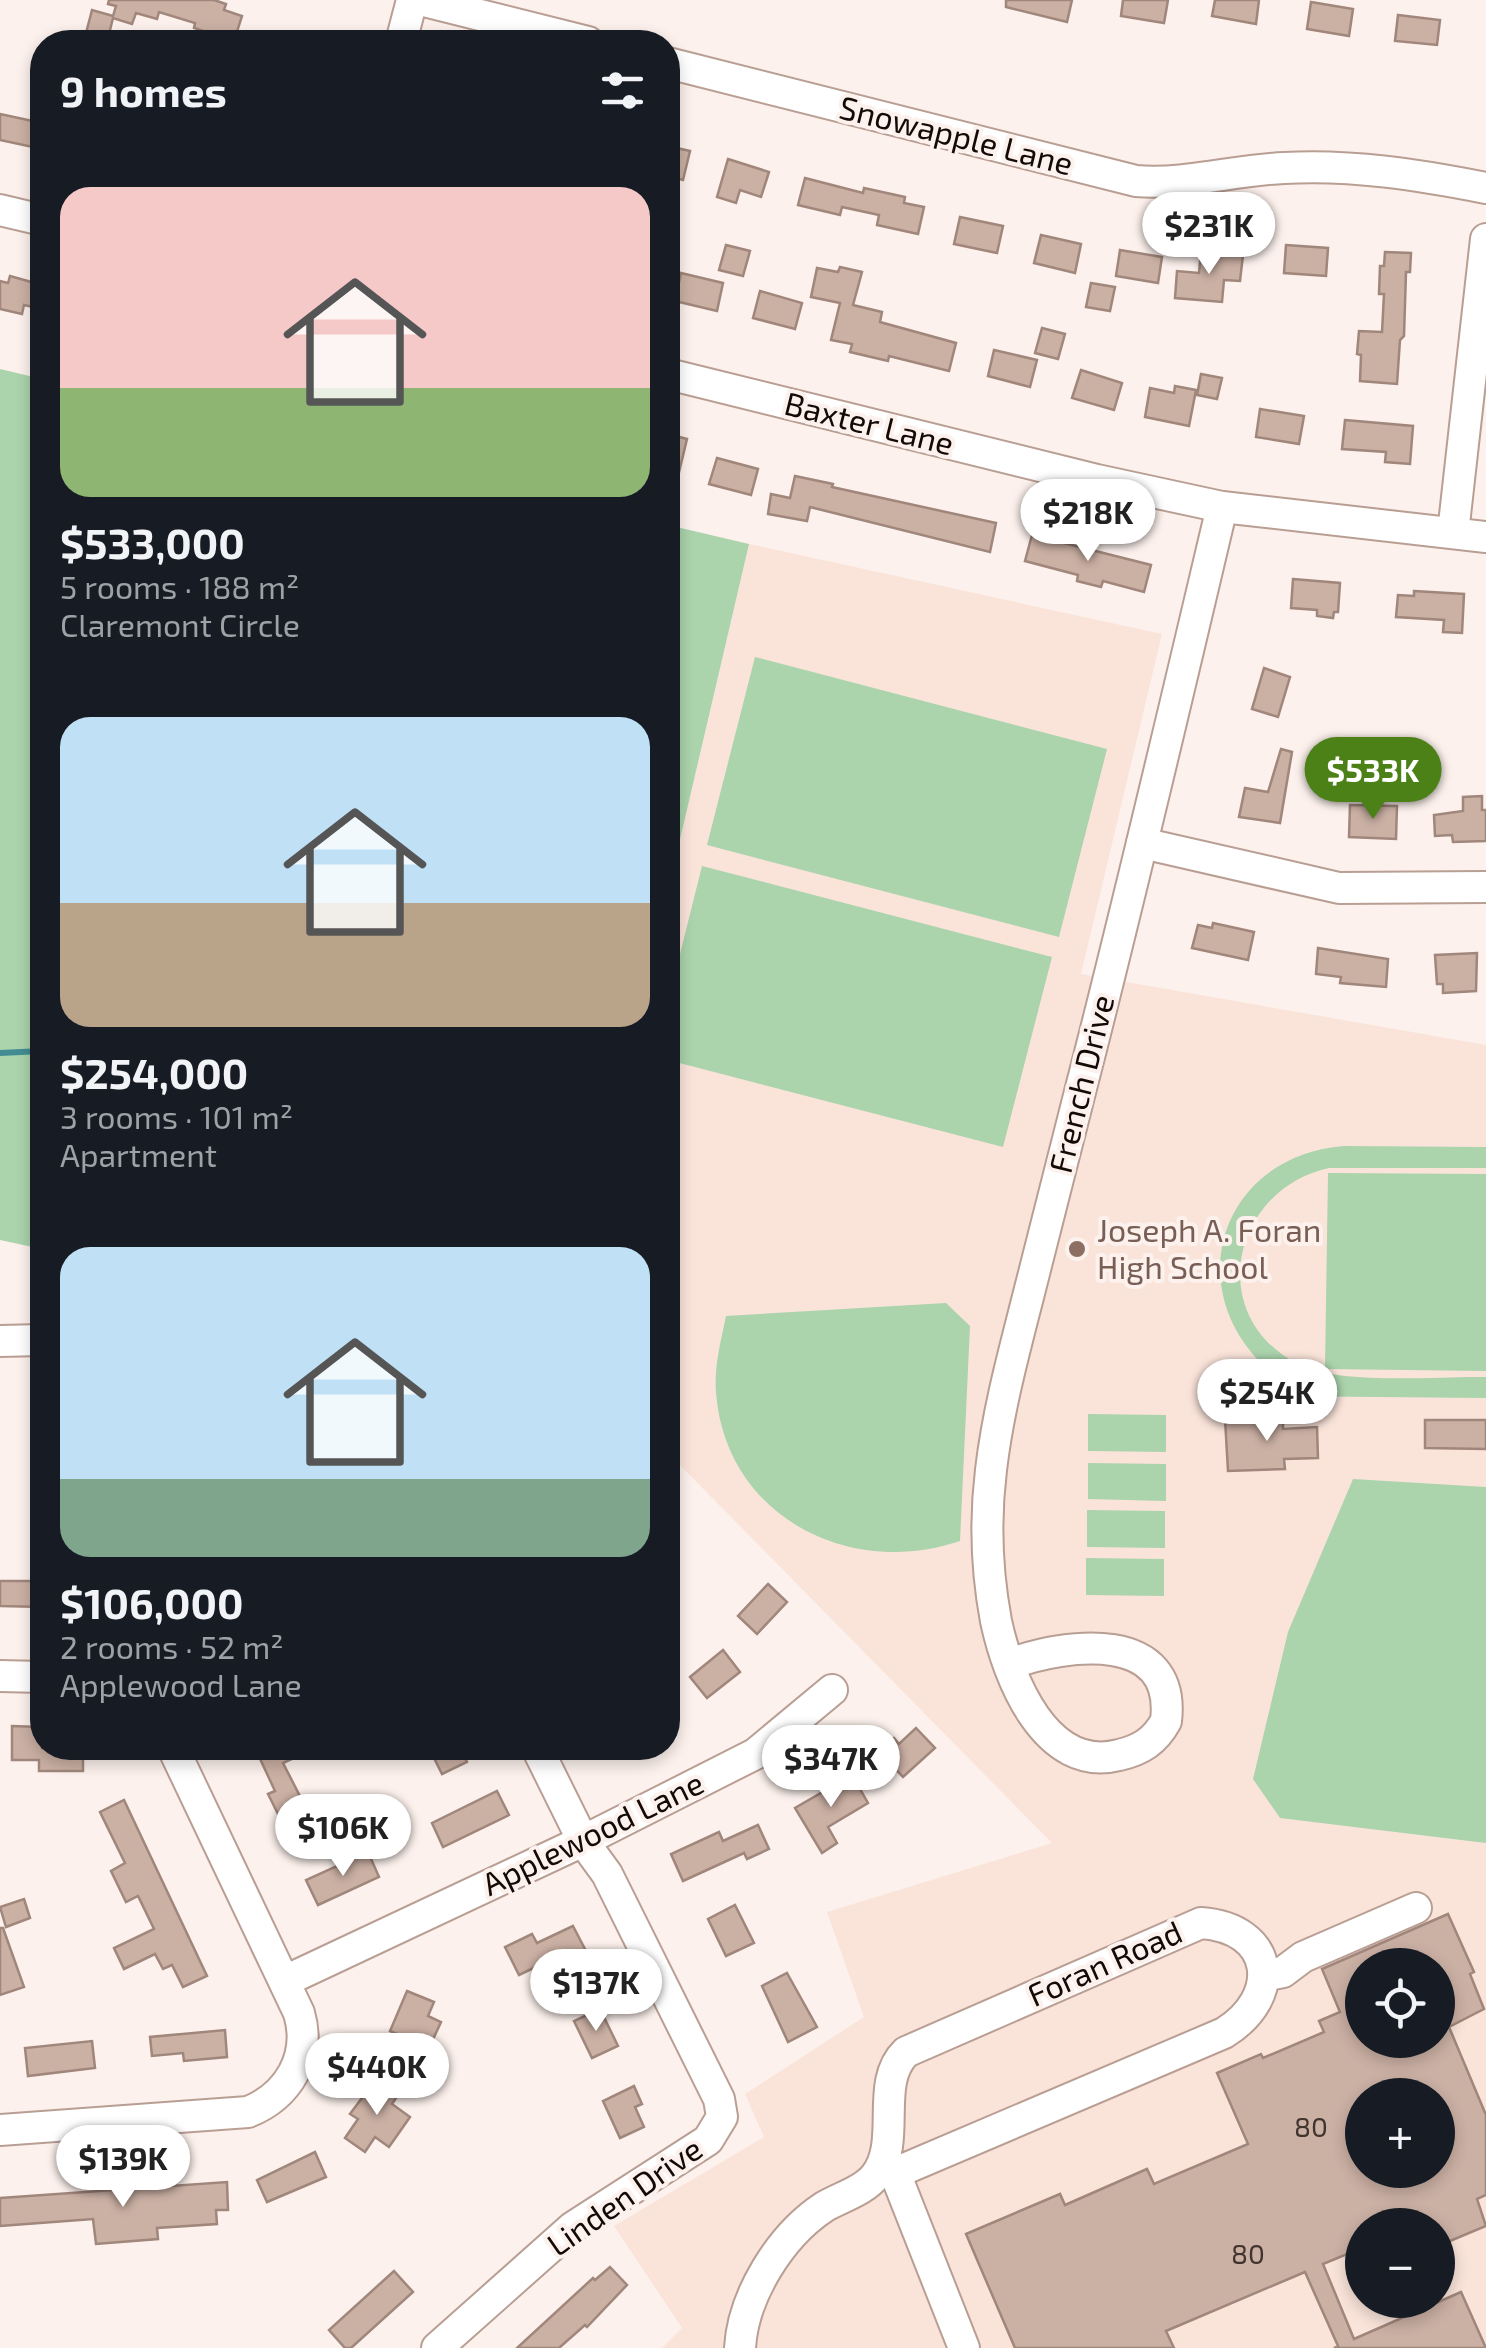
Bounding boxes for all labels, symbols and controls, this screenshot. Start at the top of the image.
icon: filters [595,63,650,118]
text: 9 homes [60,65,227,115]
street label: Snowapple Lane [836,87,1077,181]
pin: $231K [1139,192,1279,277]
text: $231K [1164,205,1254,243]
icon: home [265,252,445,432]
street label: Baxter Lane [781,383,958,461]
pin: $218K [1018,479,1158,564]
text: $218K [1042,492,1134,530]
text: $533,000 [60,517,245,567]
text: 5 rooms · 188 m² [60,567,299,605]
text: Claremont Circle [60,605,300,643]
pin: $533K [1303,737,1443,822]
text: $533K [1327,750,1419,788]
icon: home [265,782,445,962]
street label: French Drive [1040,991,1121,1177]
text: $254,000 [60,1047,248,1097]
text: 3 rooms · 101 m² [60,1097,293,1135]
text: Apartment [60,1135,217,1173]
place label: Joseph A. Foran High School [1097,1210,1321,1285]
marker: Joseph A. Foran High School [1066,1238,1088,1260]
icon: home [265,1312,445,1492]
pin: $254K [1197,1359,1337,1444]
text: $254K [1219,1372,1315,1410]
text: $106,000 [60,1577,243,1627]
text: 2 rooms · 52 m² [60,1627,284,1665]
text: Applewood Lane [60,1665,302,1703]
pin: $347K [761,1725,901,1810]
text: $347K [784,1738,878,1776]
street label: Applewood Lane [475,1762,709,1902]
pin: $106K [273,1794,413,1879]
text: $106K [297,1807,389,1845]
street label: Foran Road [1021,1911,1187,2013]
map controls [1345,1948,1455,2318]
button: locate [1345,1948,1455,2058]
pin: $137K [526,1949,666,2034]
text: $137K [552,1962,640,2000]
pin: $440K [307,2033,447,2118]
text: $440K [327,2046,427,2084]
button: + [1345,2078,1455,2188]
house number: 80 [1294,2109,1328,2143]
pin: $139K [53,2125,193,2210]
street label: Linden Drive [539,2128,709,2263]
text: $139K [78,2138,168,2176]
button: − [1345,2208,1455,2318]
house number: 80 [1231,2236,1265,2270]

